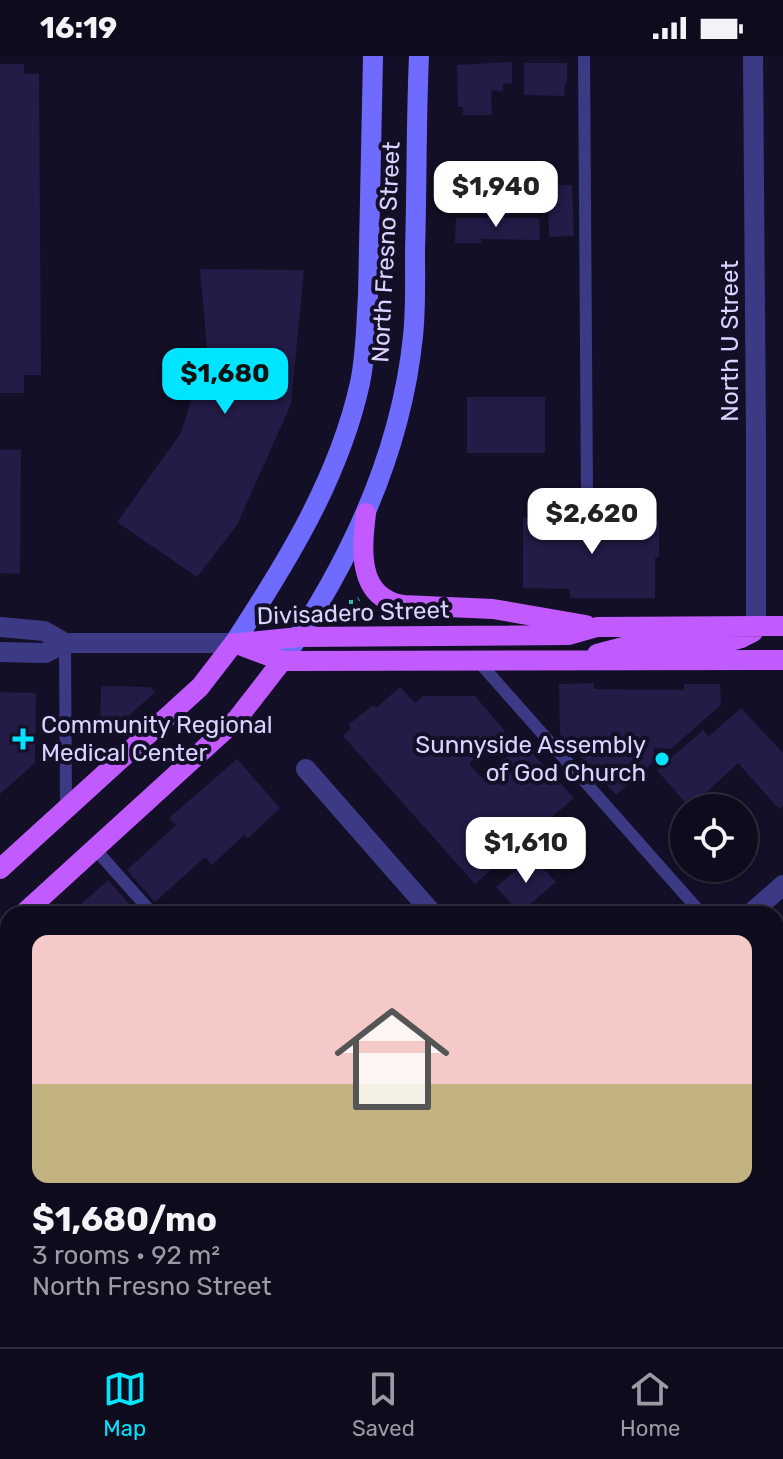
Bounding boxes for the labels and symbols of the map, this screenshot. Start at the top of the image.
street label: North Fresno Street [366,141,406,363]
pin: $1,940 [431,161,561,229]
street label: North U Street [716,260,744,422]
pin: $1,680 [160,348,290,416]
pin: $2,620 [527,488,657,556]
street label: Divisadero Street [256,596,450,630]
place label: Community Regional Medical Center [41,711,273,767]
marker: Community Regional Medical Center [12,728,34,750]
place label: Sunnyside Assembly of God Church [415,731,646,787]
marker: Sunnyside Assembly of God Church [653,750,671,768]
pin: $1,610 [461,817,591,885]

